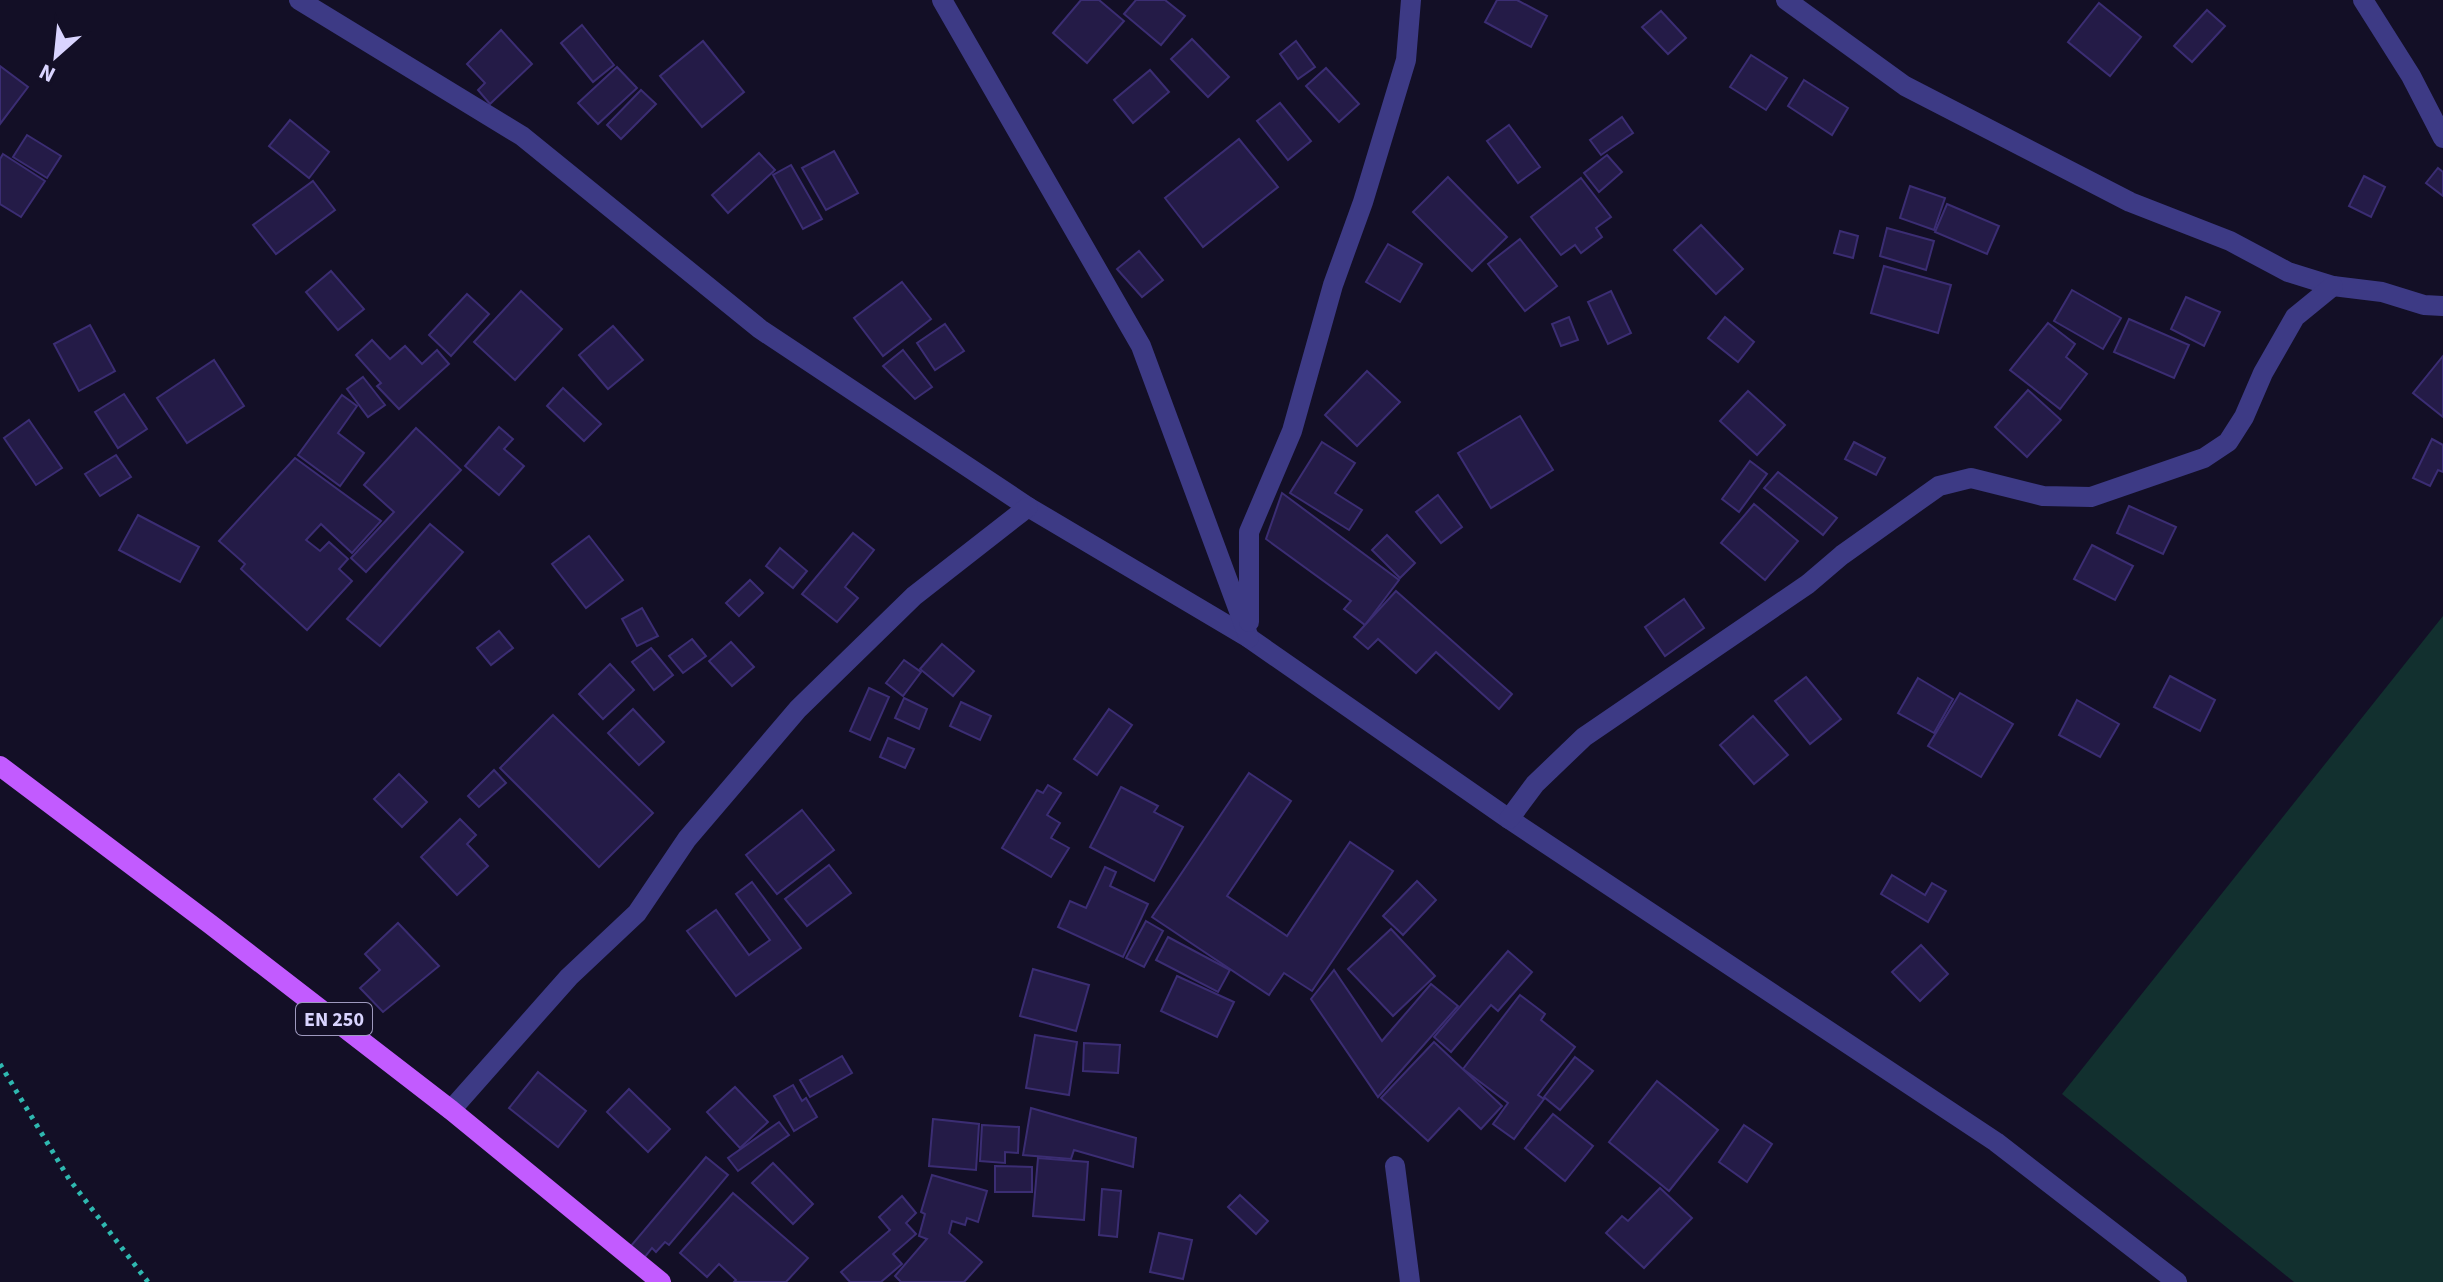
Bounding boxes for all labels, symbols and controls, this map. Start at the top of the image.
north arrow [16,16,96,96]
text: N [34,55,61,91]
road number: EN 250 [296,1003,372,1035]

